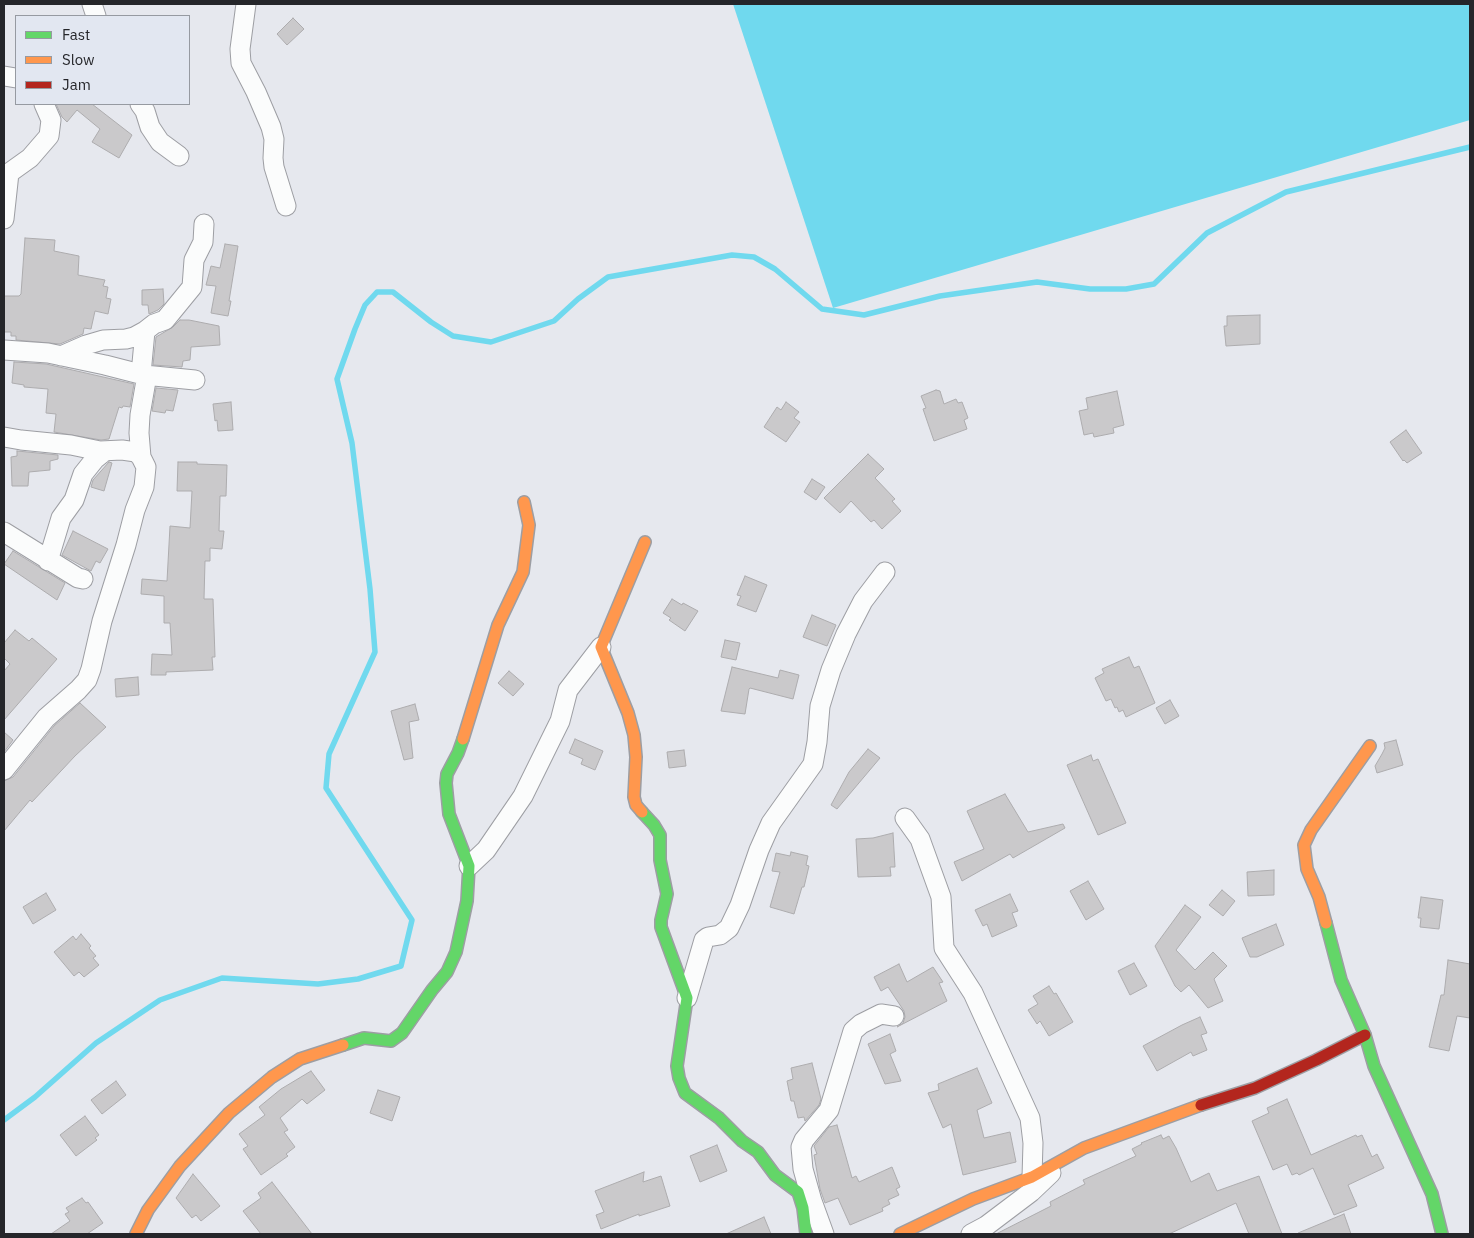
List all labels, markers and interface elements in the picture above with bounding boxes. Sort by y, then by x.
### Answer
legend [15,15,190,105]
text: Fast [62,25,90,44]
text: Slow [62,50,95,69]
text: Jam [62,75,91,94]

